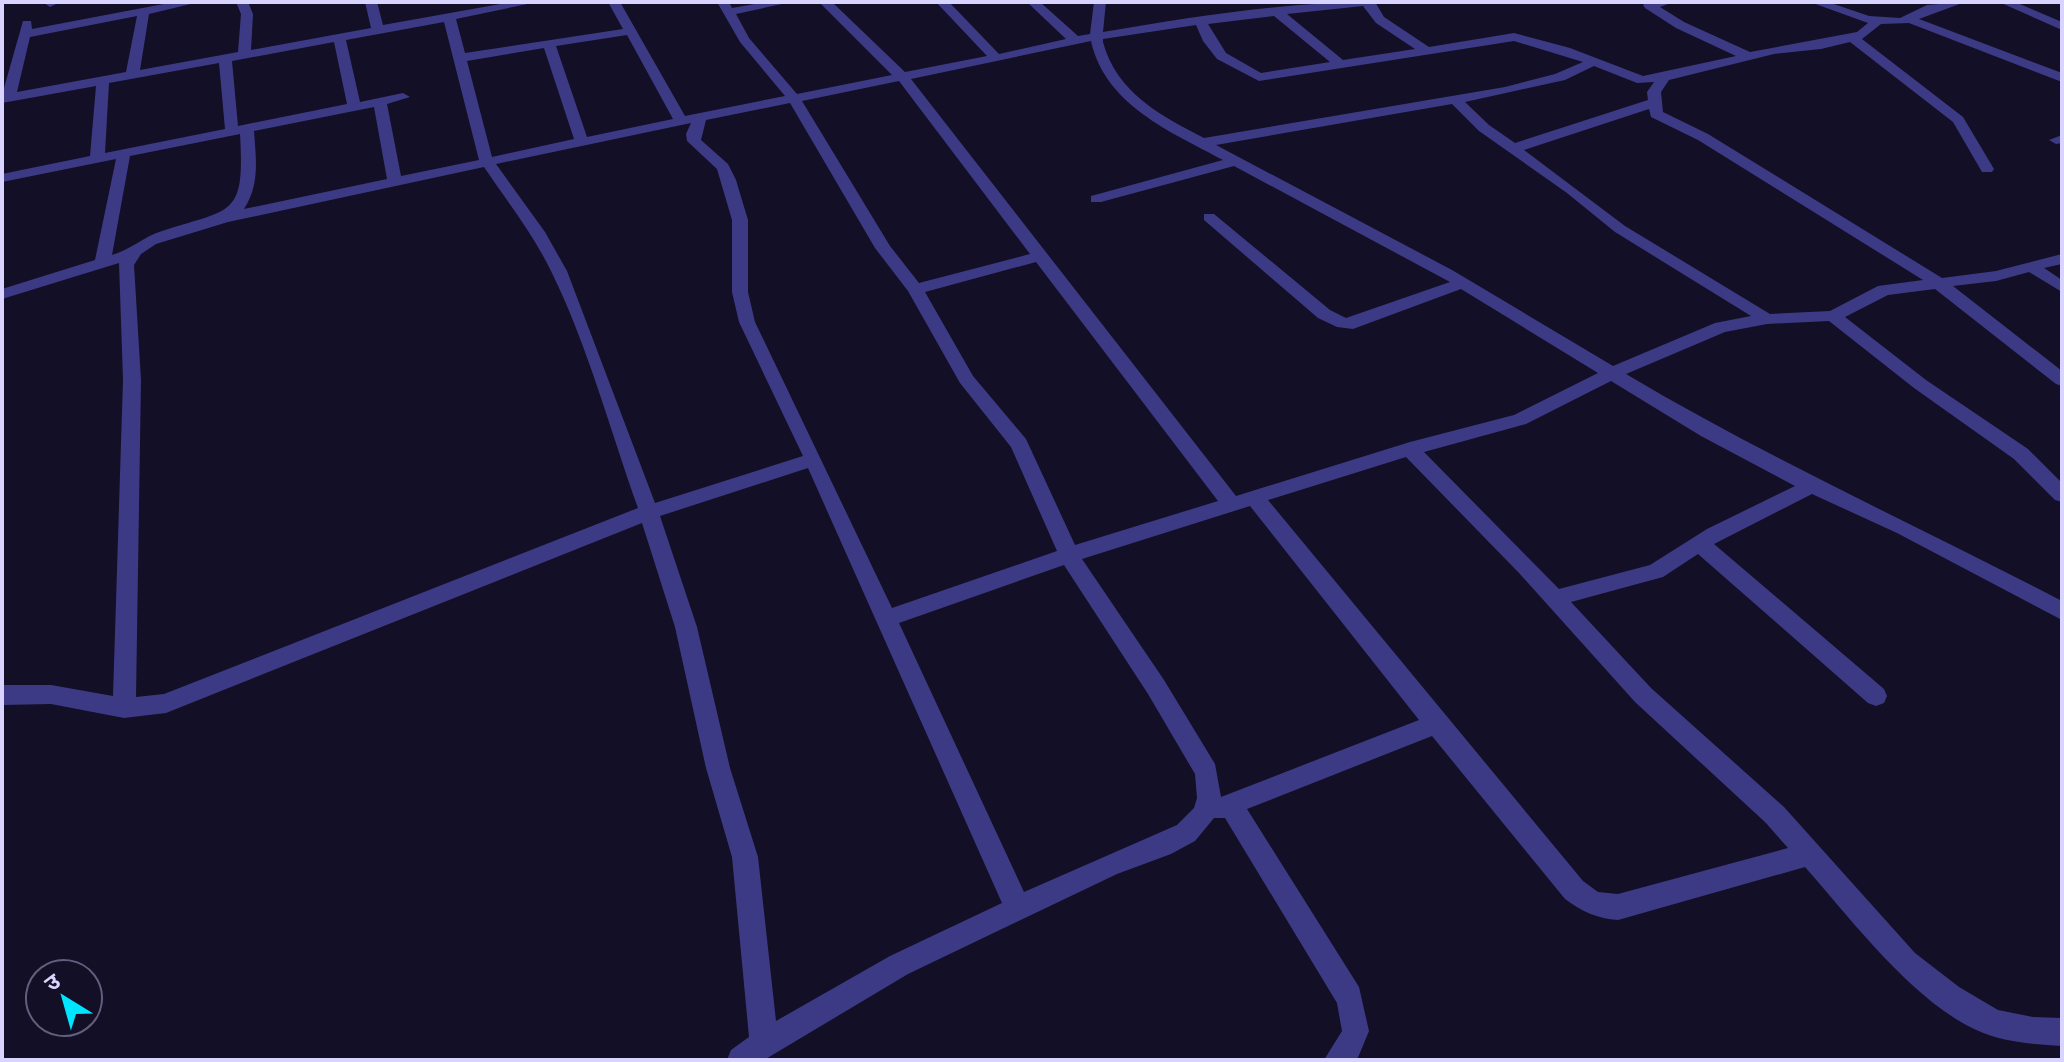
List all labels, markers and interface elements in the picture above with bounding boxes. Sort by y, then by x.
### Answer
north arrow [24,958,104,1038]
text: उ [40,968,66,996]

